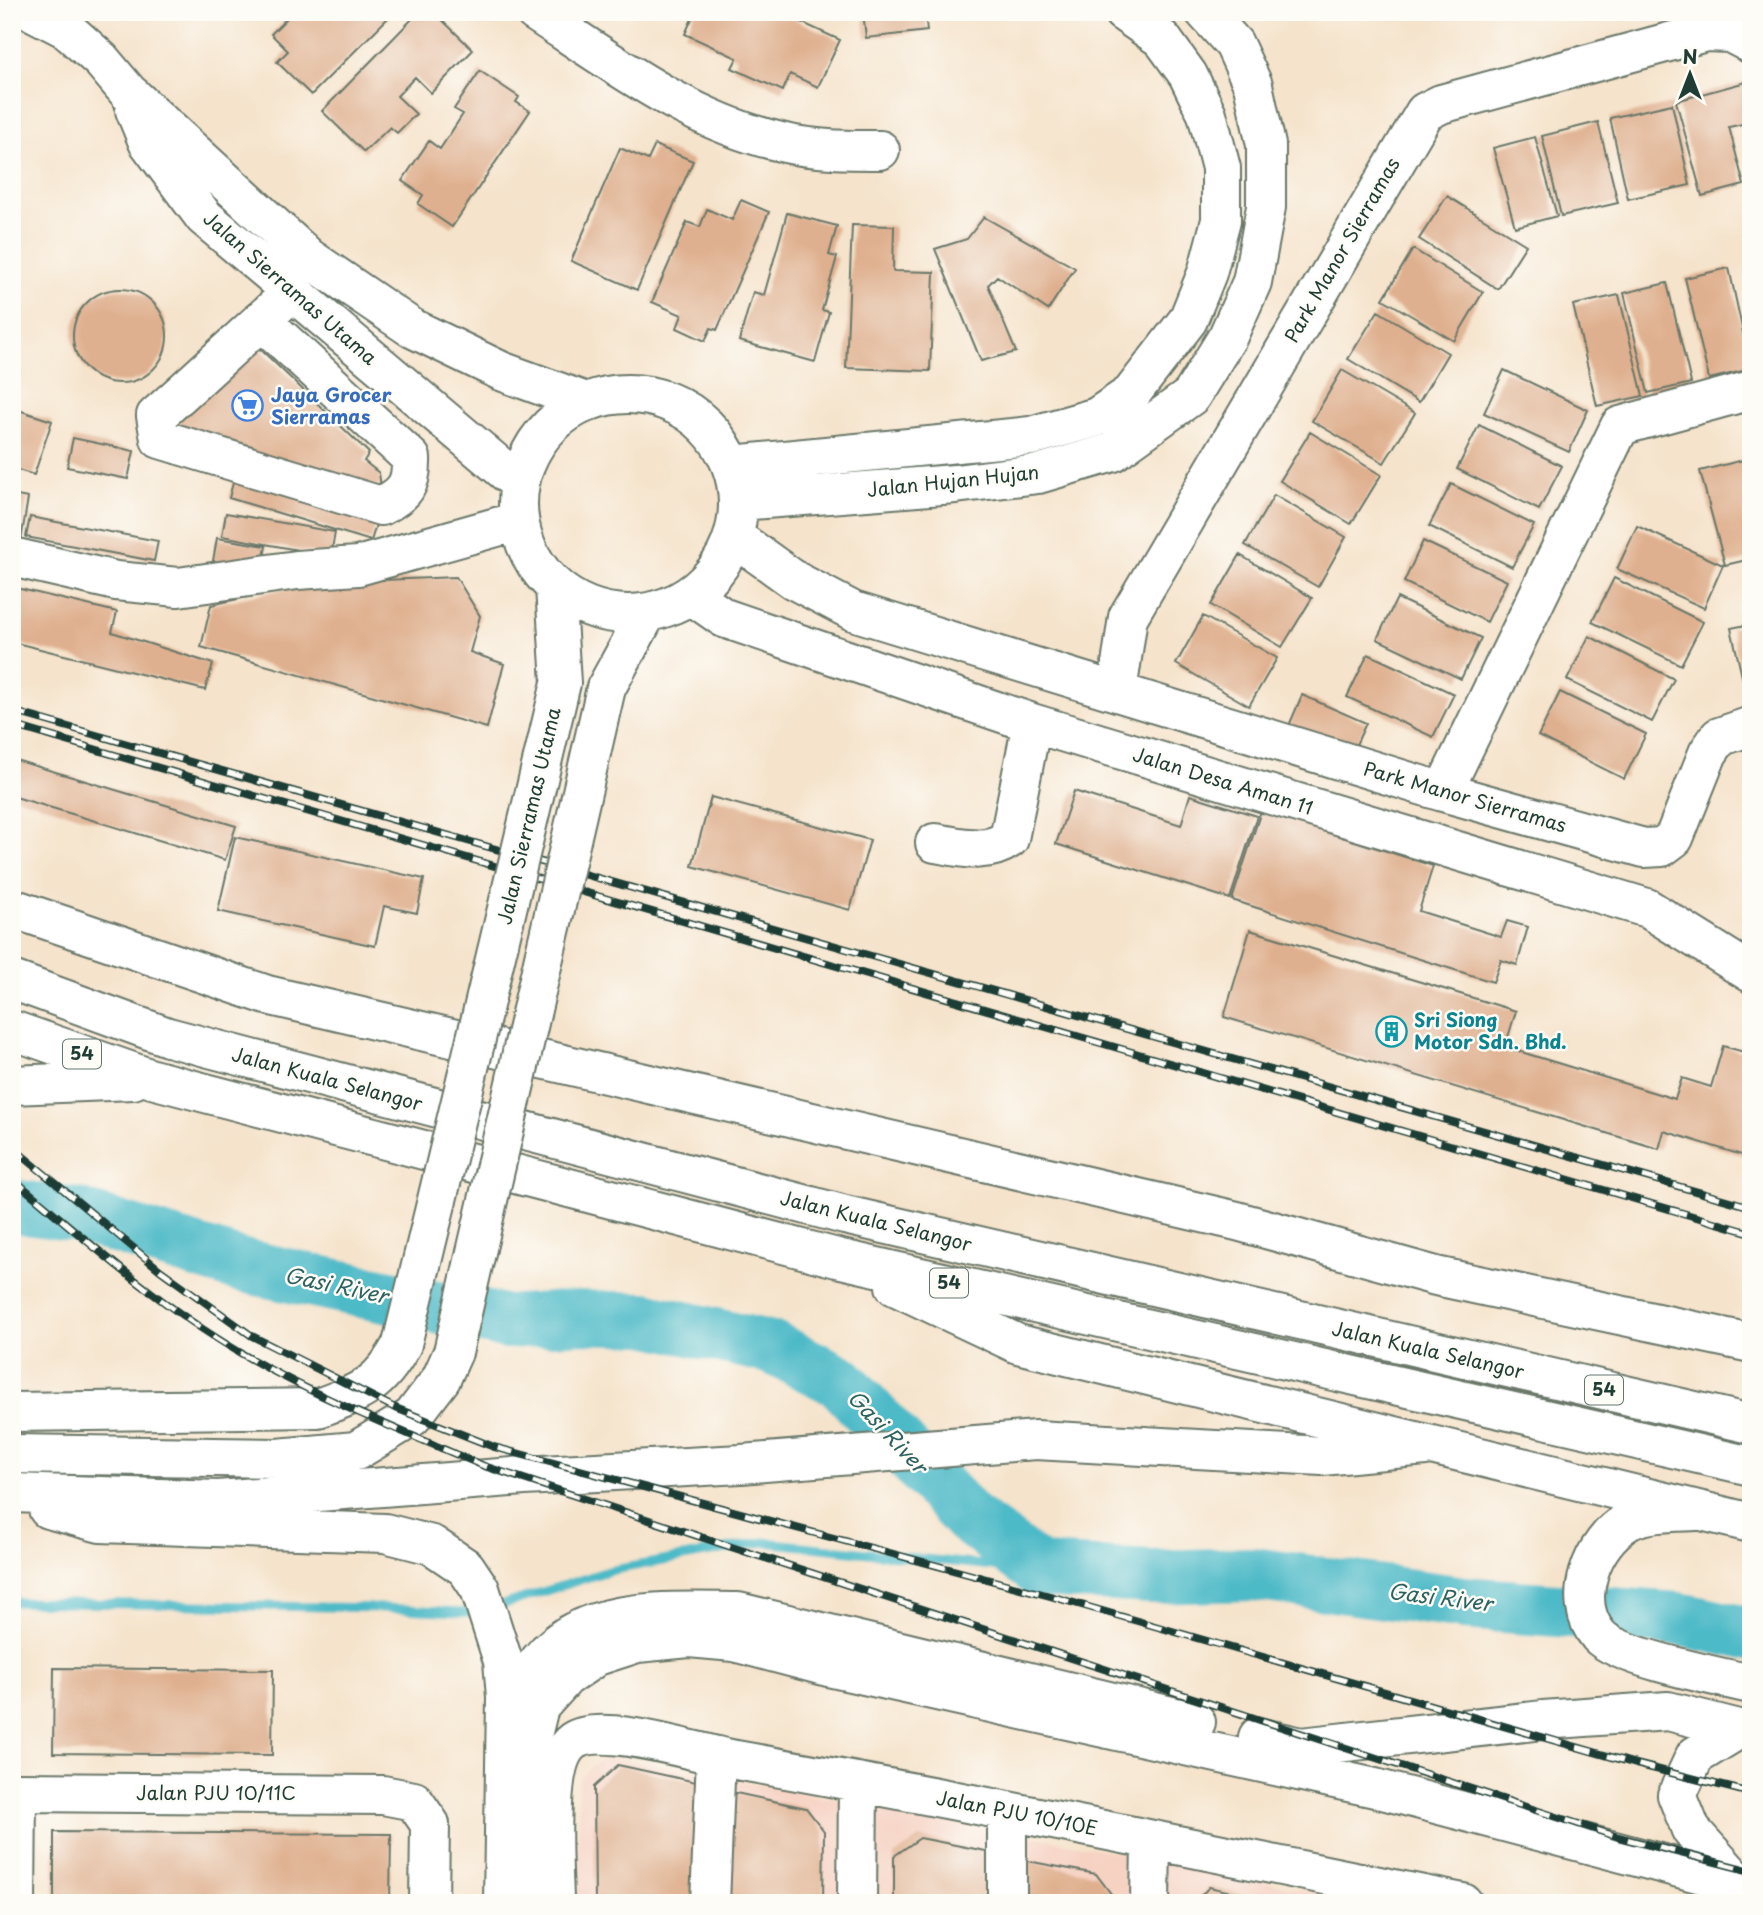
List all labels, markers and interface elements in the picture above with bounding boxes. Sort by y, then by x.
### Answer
north arrow [1654,38,1724,108]
text: N [1682,42,1698,70]
street label: Park Manor Sierramas [1277,152,1406,347]
street label: Jalan Sierramas Utama [198,204,384,371]
place label: Jaya Grocer Sierramas [271,380,392,430]
supermarket icon: Jaya Grocer Sierramas [231,389,265,423]
street label: Jalan Hujan Hujan [865,457,1040,503]
street label: Jalan Sierramas Utama [489,704,567,927]
street label: Jalan Desa Aman 11 [1130,739,1317,821]
street label: Park Manor Sierramas [1361,754,1570,838]
place label: Sri Siong Motor Sdn. Bhd. [1414,1005,1567,1055]
building icon: Sri Siong Motor Sdn. Bhd. [1374,1014,1408,1048]
street label: Jalan Kuala Selangor [229,1039,426,1117]
road number: 54 [63,1040,101,1069]
street label: Jalan Kuala Selangor [778,1183,975,1257]
water label: Gasi River [282,1258,393,1311]
road number: 54 [930,1268,968,1298]
street label: Jalan Kuala Selangor [1329,1313,1527,1385]
road number: 54 [1585,1376,1623,1405]
water label: Gasi River [841,1382,937,1481]
water label: Gasi River [1387,1574,1496,1619]
street label: Jalan PJU 10/11C [136,1778,296,1806]
street label: Jalan PJU 10/10E [934,1783,1100,1841]

